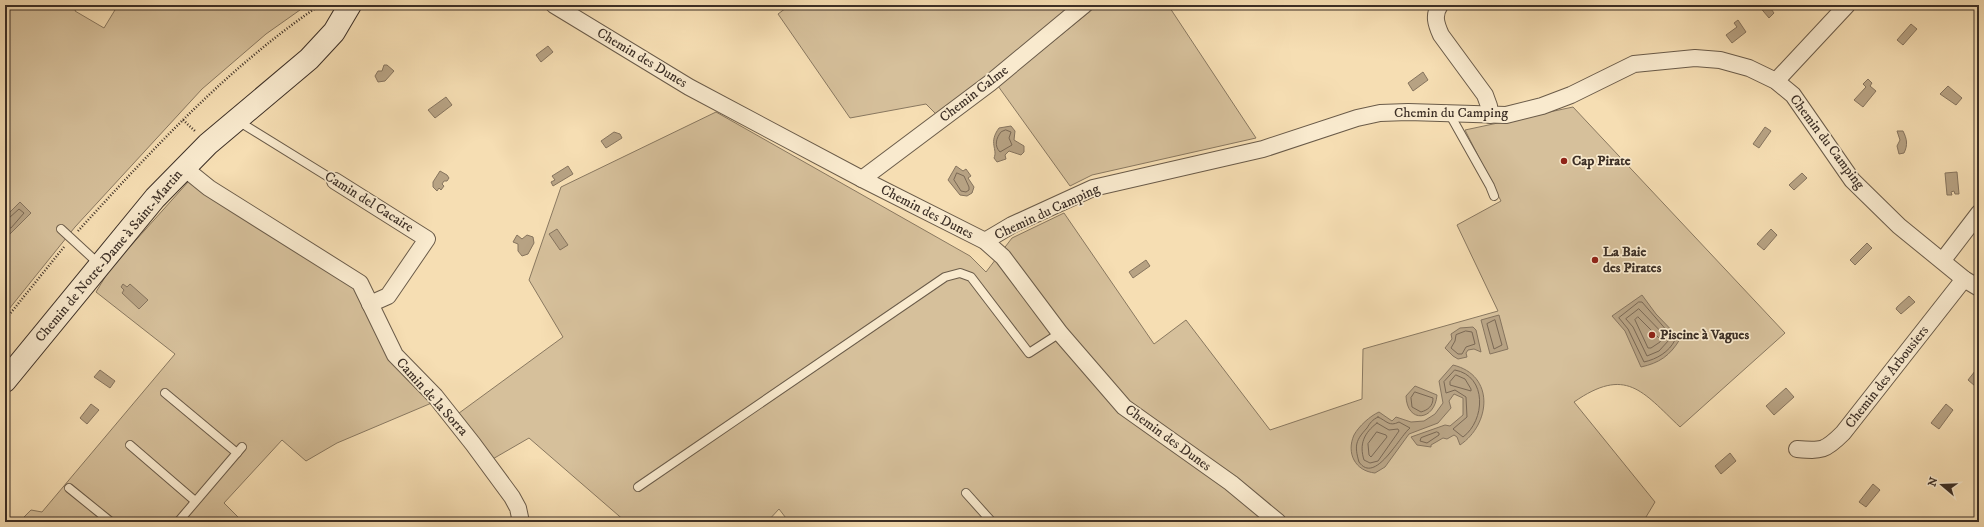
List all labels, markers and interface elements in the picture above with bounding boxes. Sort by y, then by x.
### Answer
street label: Chemin des Dunes [594,24,691,92]
street label: Chemin Calme [936,61,1012,127]
street label: Chemin du Camping [1785,91,1869,193]
street label: Chemin du Camping [1394,104,1508,122]
place label: Cap Pirate [1572,152,1631,170]
marker: Cap Pirate [1559,156,1569,166]
street label: Chemin de Notre-Dame à Saint-Martin [31,165,187,346]
street label: Camin del Cacaire [321,167,417,237]
street label: Chemin du Camping [991,180,1103,244]
street label: Chemin des Dunes [877,181,977,243]
place label: La Baie des Pirates [1603,243,1662,277]
marker: La Baie des Pirates [1590,255,1600,265]
street label: Chemin des Arbousiers [1841,322,1933,432]
place label: Piscine à Vagues [1660,326,1749,344]
marker: Piscine à Vagues [1647,330,1657,340]
street label: Camin de la Sorra [392,354,472,440]
street label: Chemin des Dunes [1121,401,1215,476]
north arrow [1922,465,1962,505]
text: N [1925,476,1942,489]

